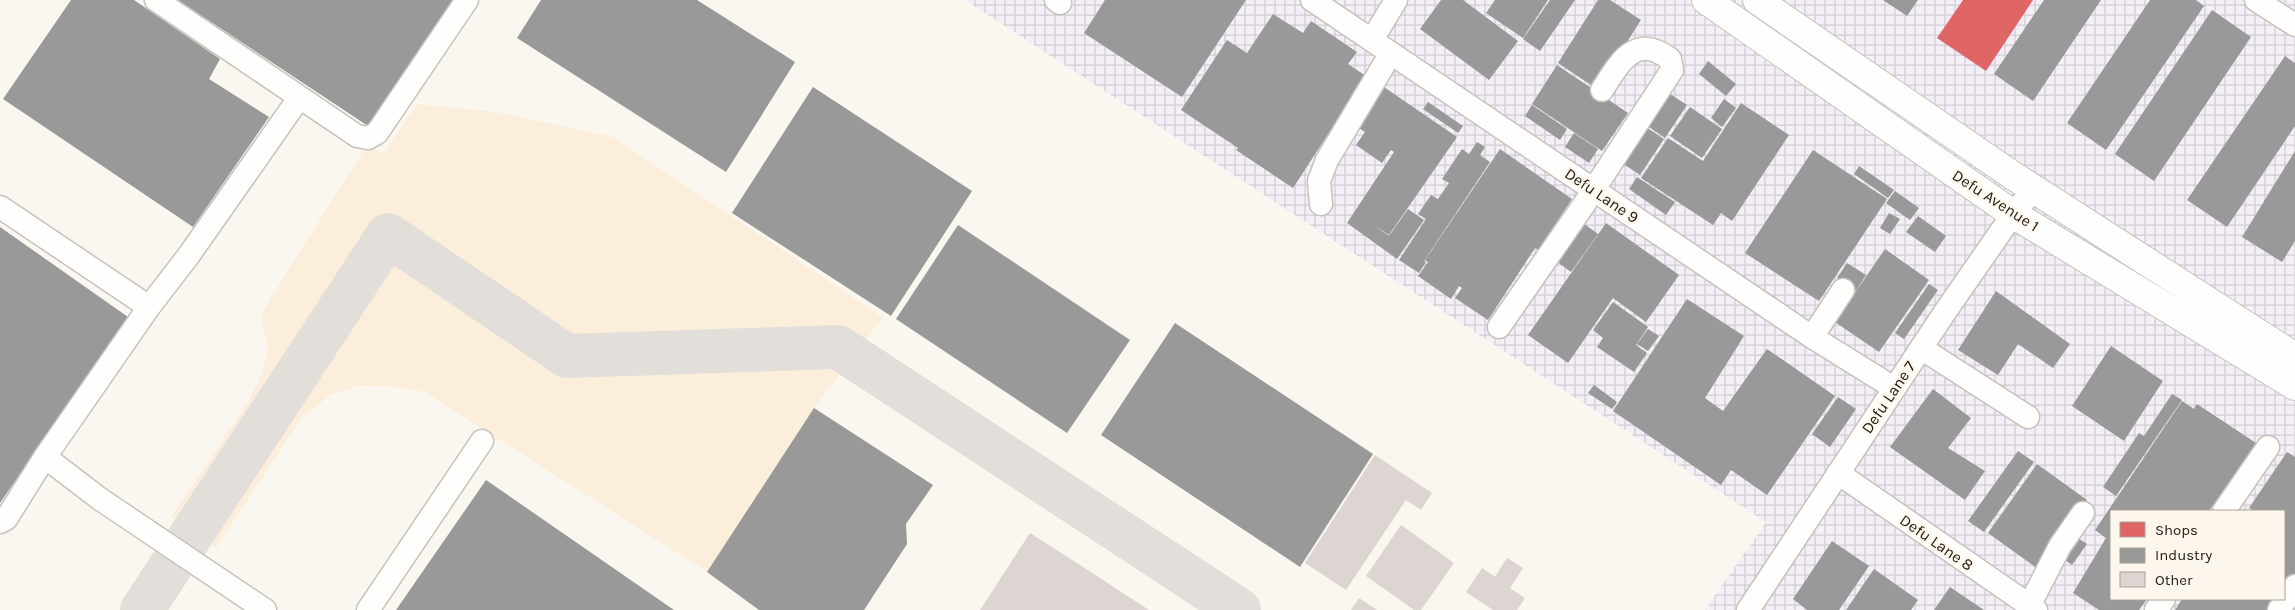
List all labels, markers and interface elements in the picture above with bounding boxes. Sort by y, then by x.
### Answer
street label: Defu Lane 9 [1561,164,1642,227]
street label: Defu Avenue 1 [1949,165,2043,235]
street label: Defu Lane 7 [1857,357,1920,437]
street label: Defu Lane 8 [1896,510,1977,575]
legend [2110,510,2285,600]
text: Shops [2155,521,2198,539]
text: Industry [2155,546,2212,564]
text: Other [2155,571,2193,589]

